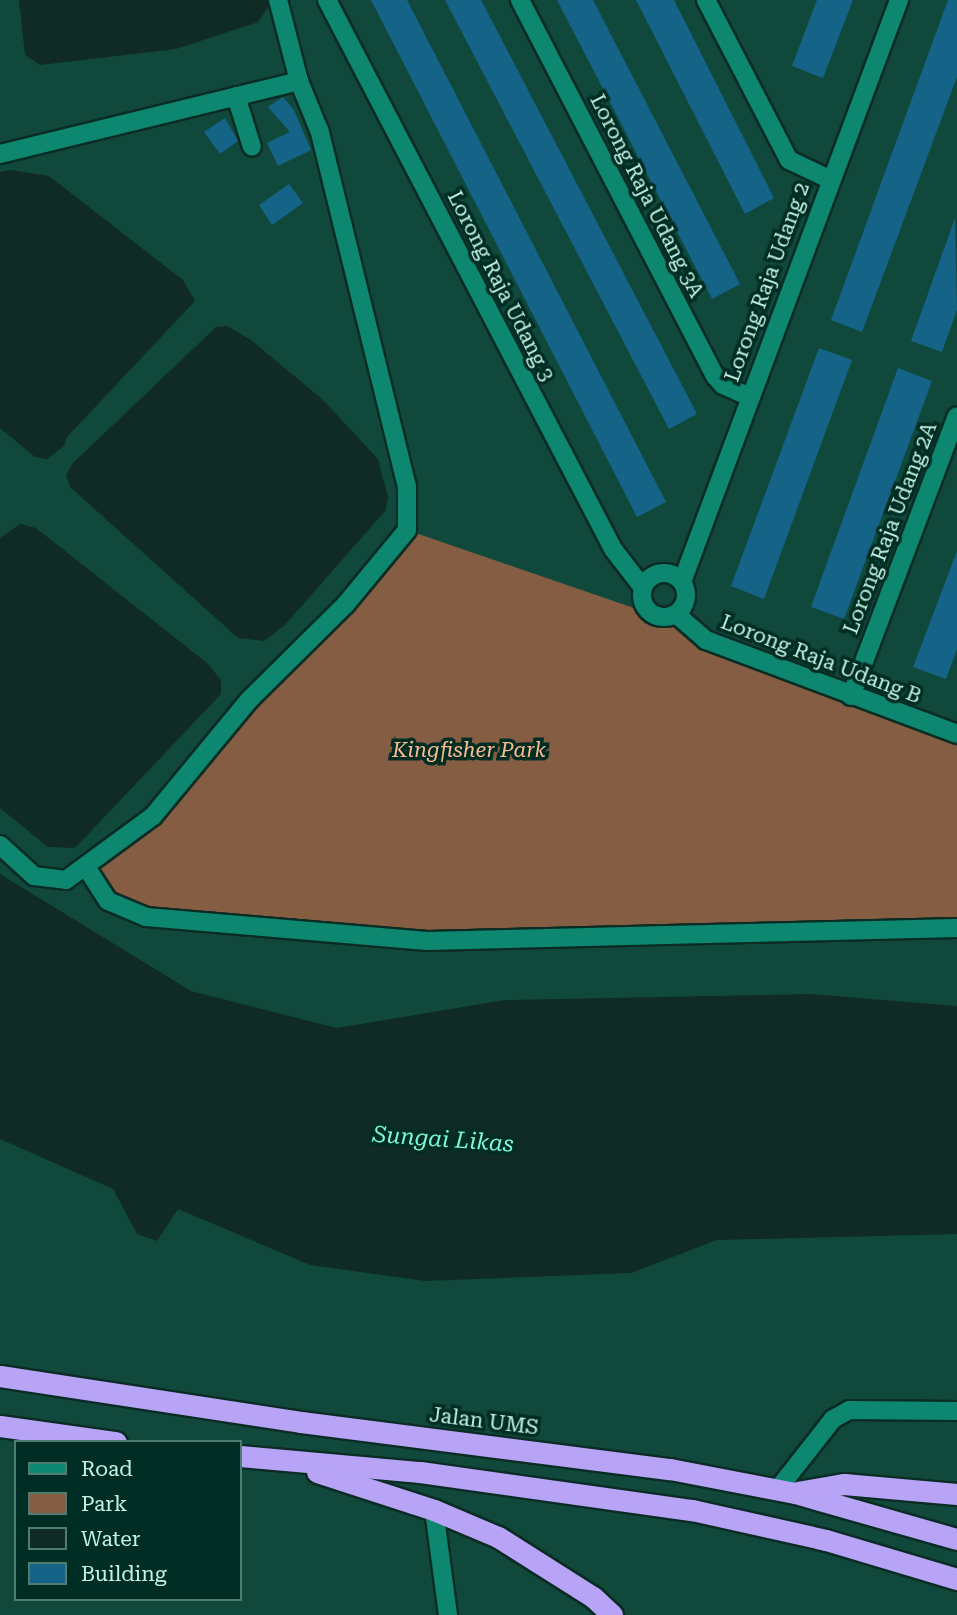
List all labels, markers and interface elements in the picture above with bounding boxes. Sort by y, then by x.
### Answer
street label: Lorong Raja Udang 3A [585,90,709,302]
street label: Lorong Raja Udang 2 [719,179,815,385]
street label: Lorong Raja Udang 3 [442,187,560,385]
street label: Lorong Raja Udang 2A [838,418,942,638]
street label: Lorong Raja Udang B [717,609,925,709]
park label: Kingfisher Park [392,737,546,763]
water label: Sungai Likas [371,1121,515,1159]
street label: Jalan UMS [428,1402,540,1440]
legend [14,1440,242,1601]
text: Road [81,1457,133,1481]
text: Park [81,1492,127,1516]
text: Water [81,1527,140,1551]
text: Building [81,1562,167,1586]

